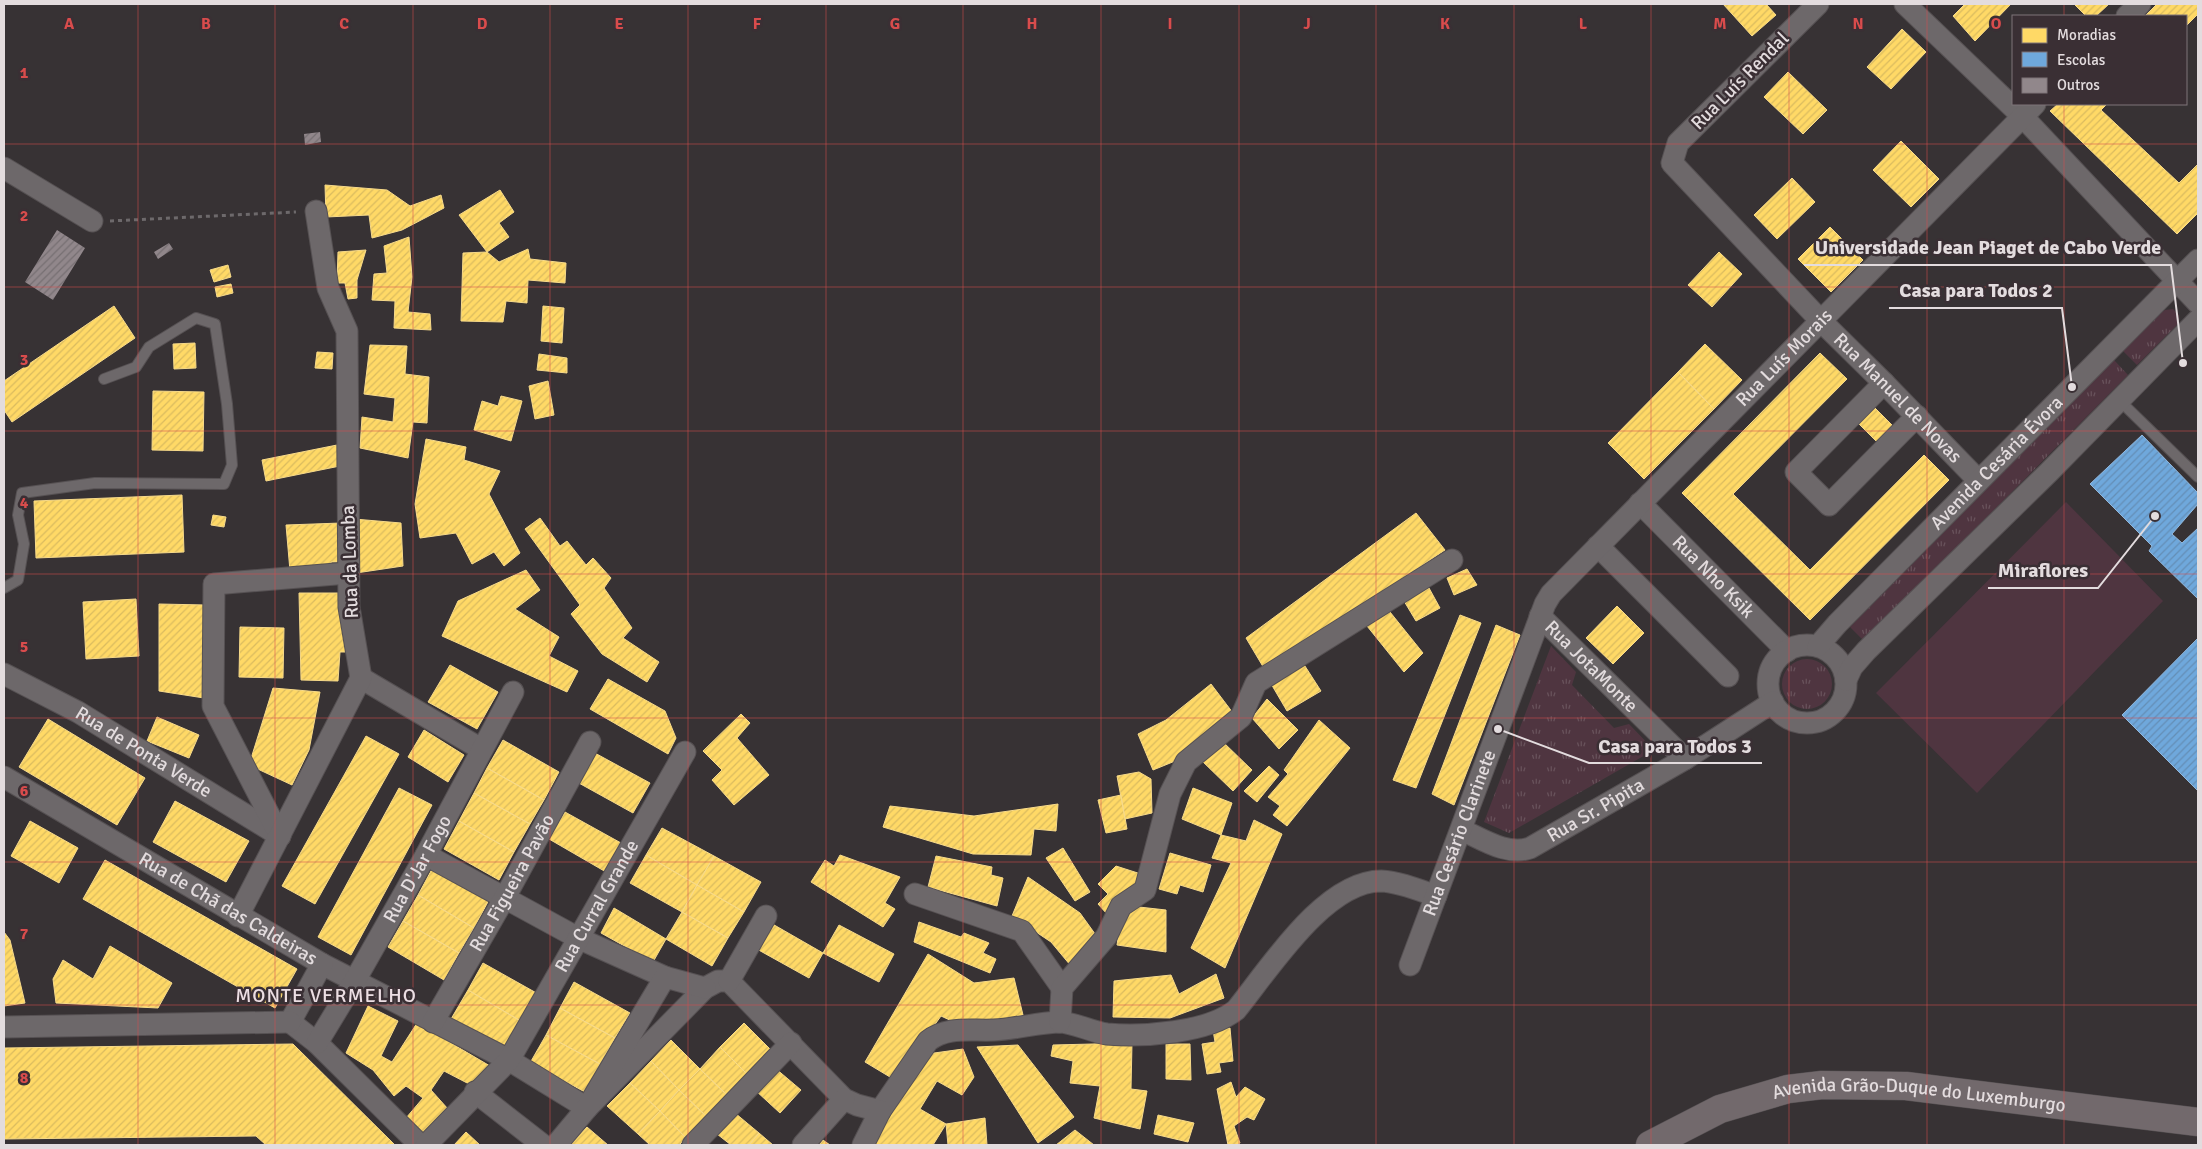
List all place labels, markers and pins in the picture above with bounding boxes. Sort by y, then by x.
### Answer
callout: Universidade Jean Piaget de Cabo Verde [1804,230,2171,265]
callout: Casa para Todos 2 [1889,273,2062,308]
callout: Miraflores [1988,553,2098,588]
callout: Casa para Todos 3 [1589,728,1762,763]

